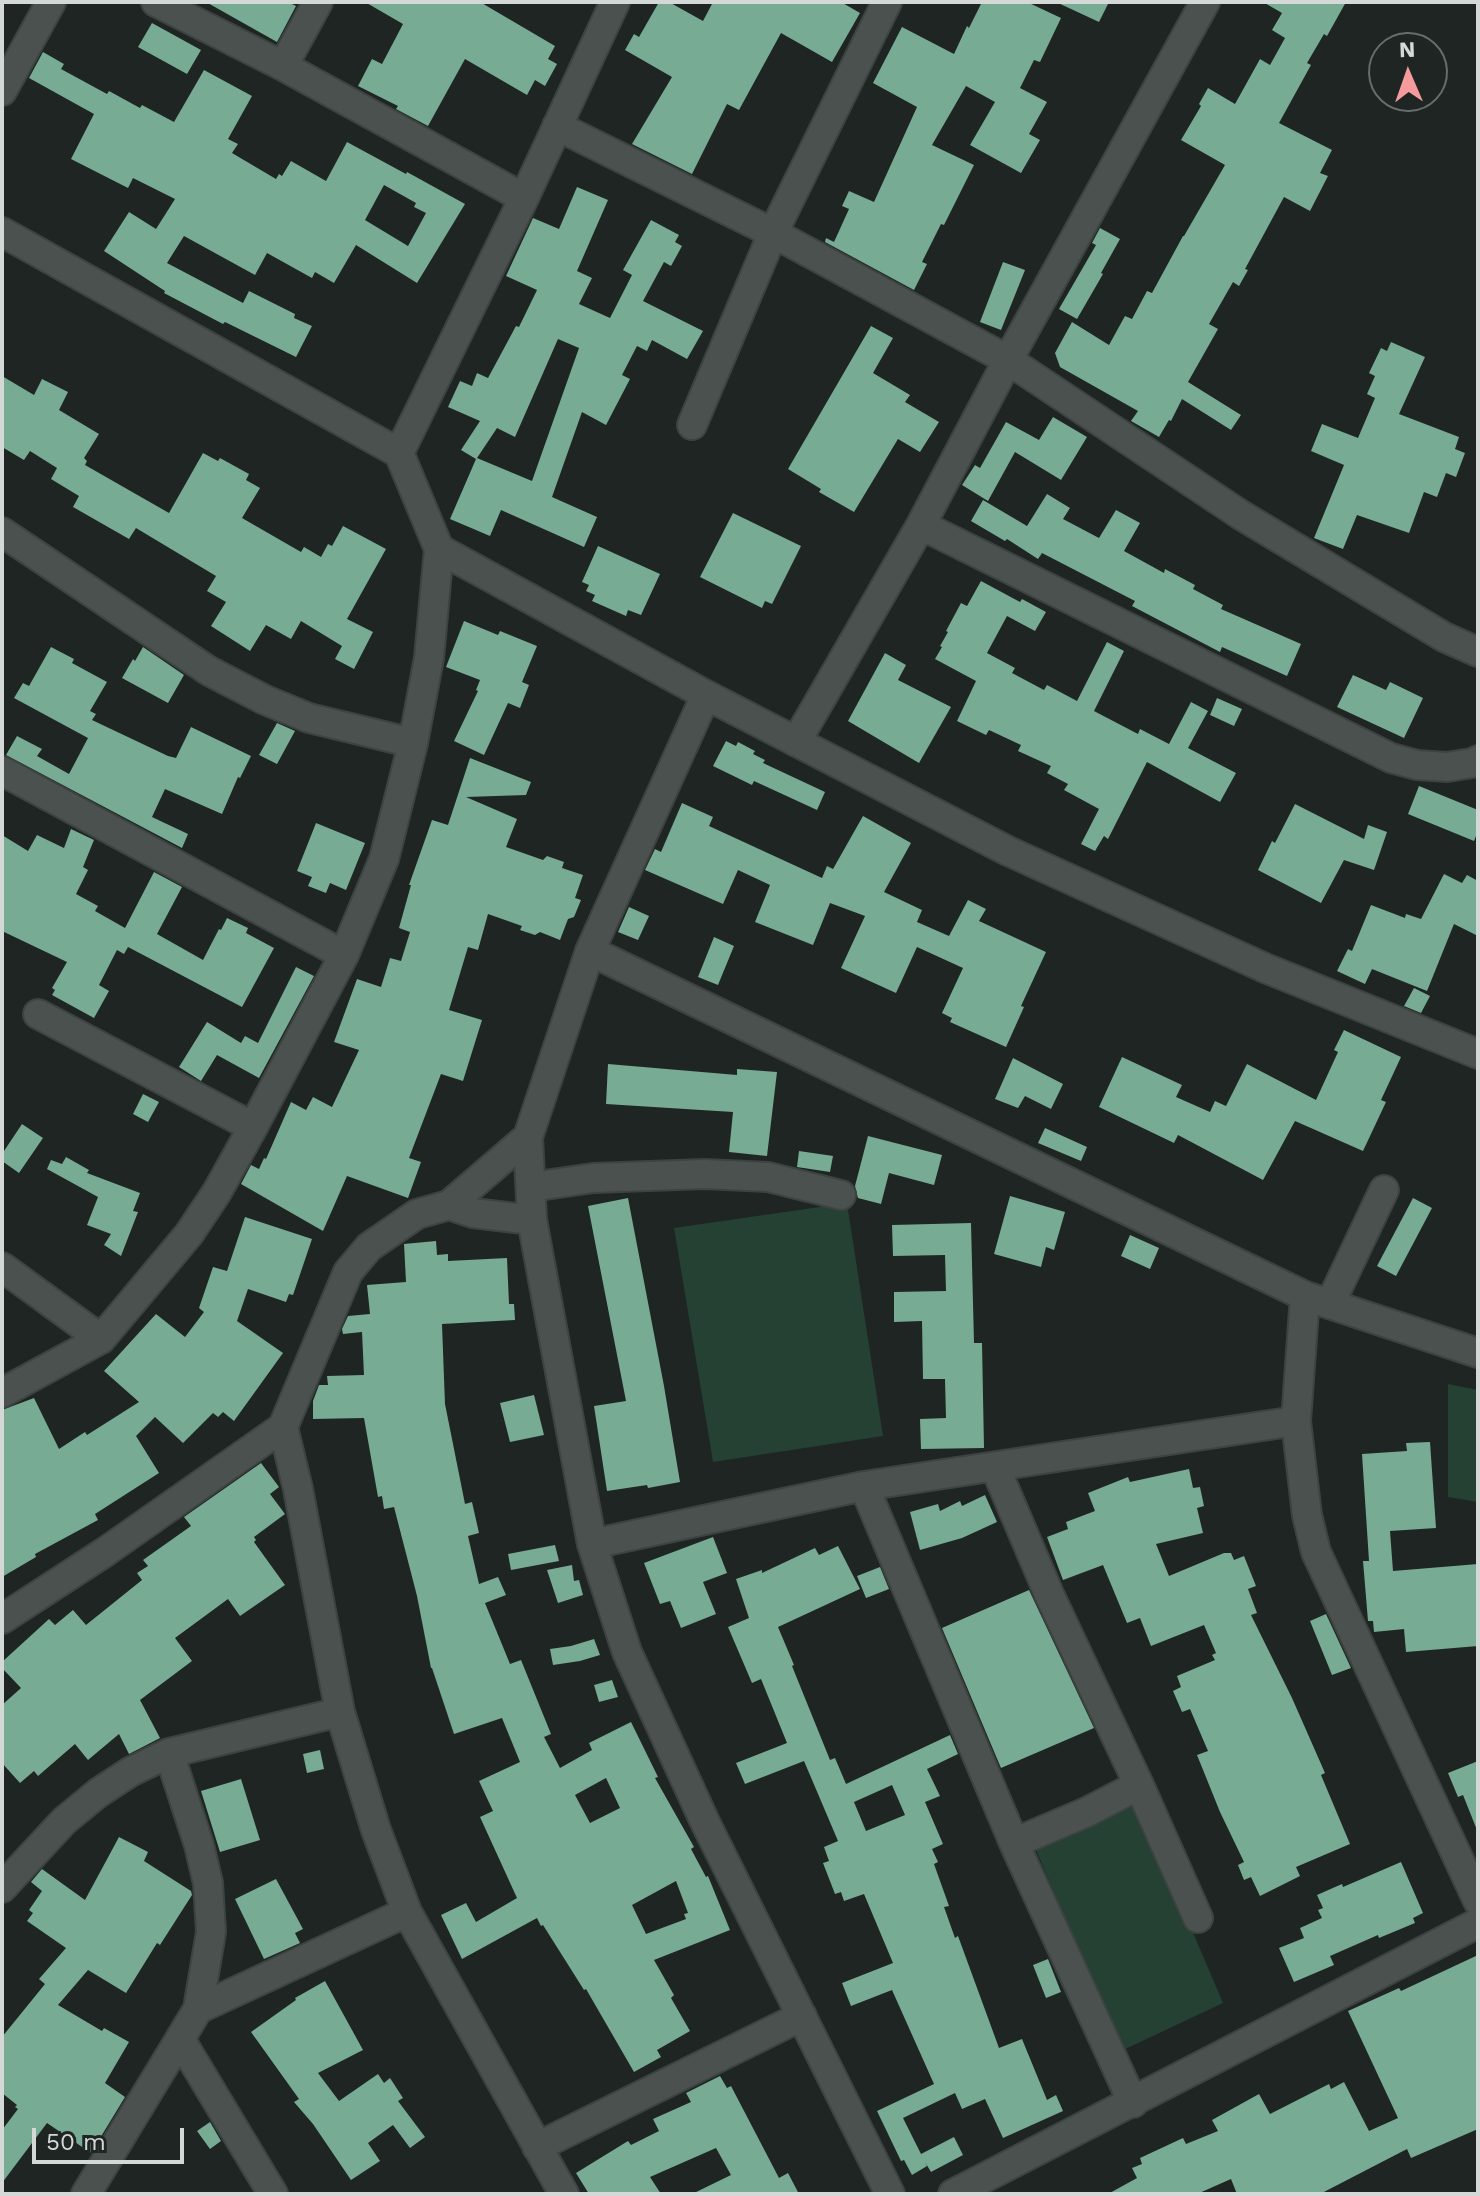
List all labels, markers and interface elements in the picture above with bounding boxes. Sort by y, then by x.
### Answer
north arrow [1368,32,1448,112]
text: N [1399,37,1416,62]
scale bar [36,2112,188,2162]
text: 50 m [46,2128,106,2156]

